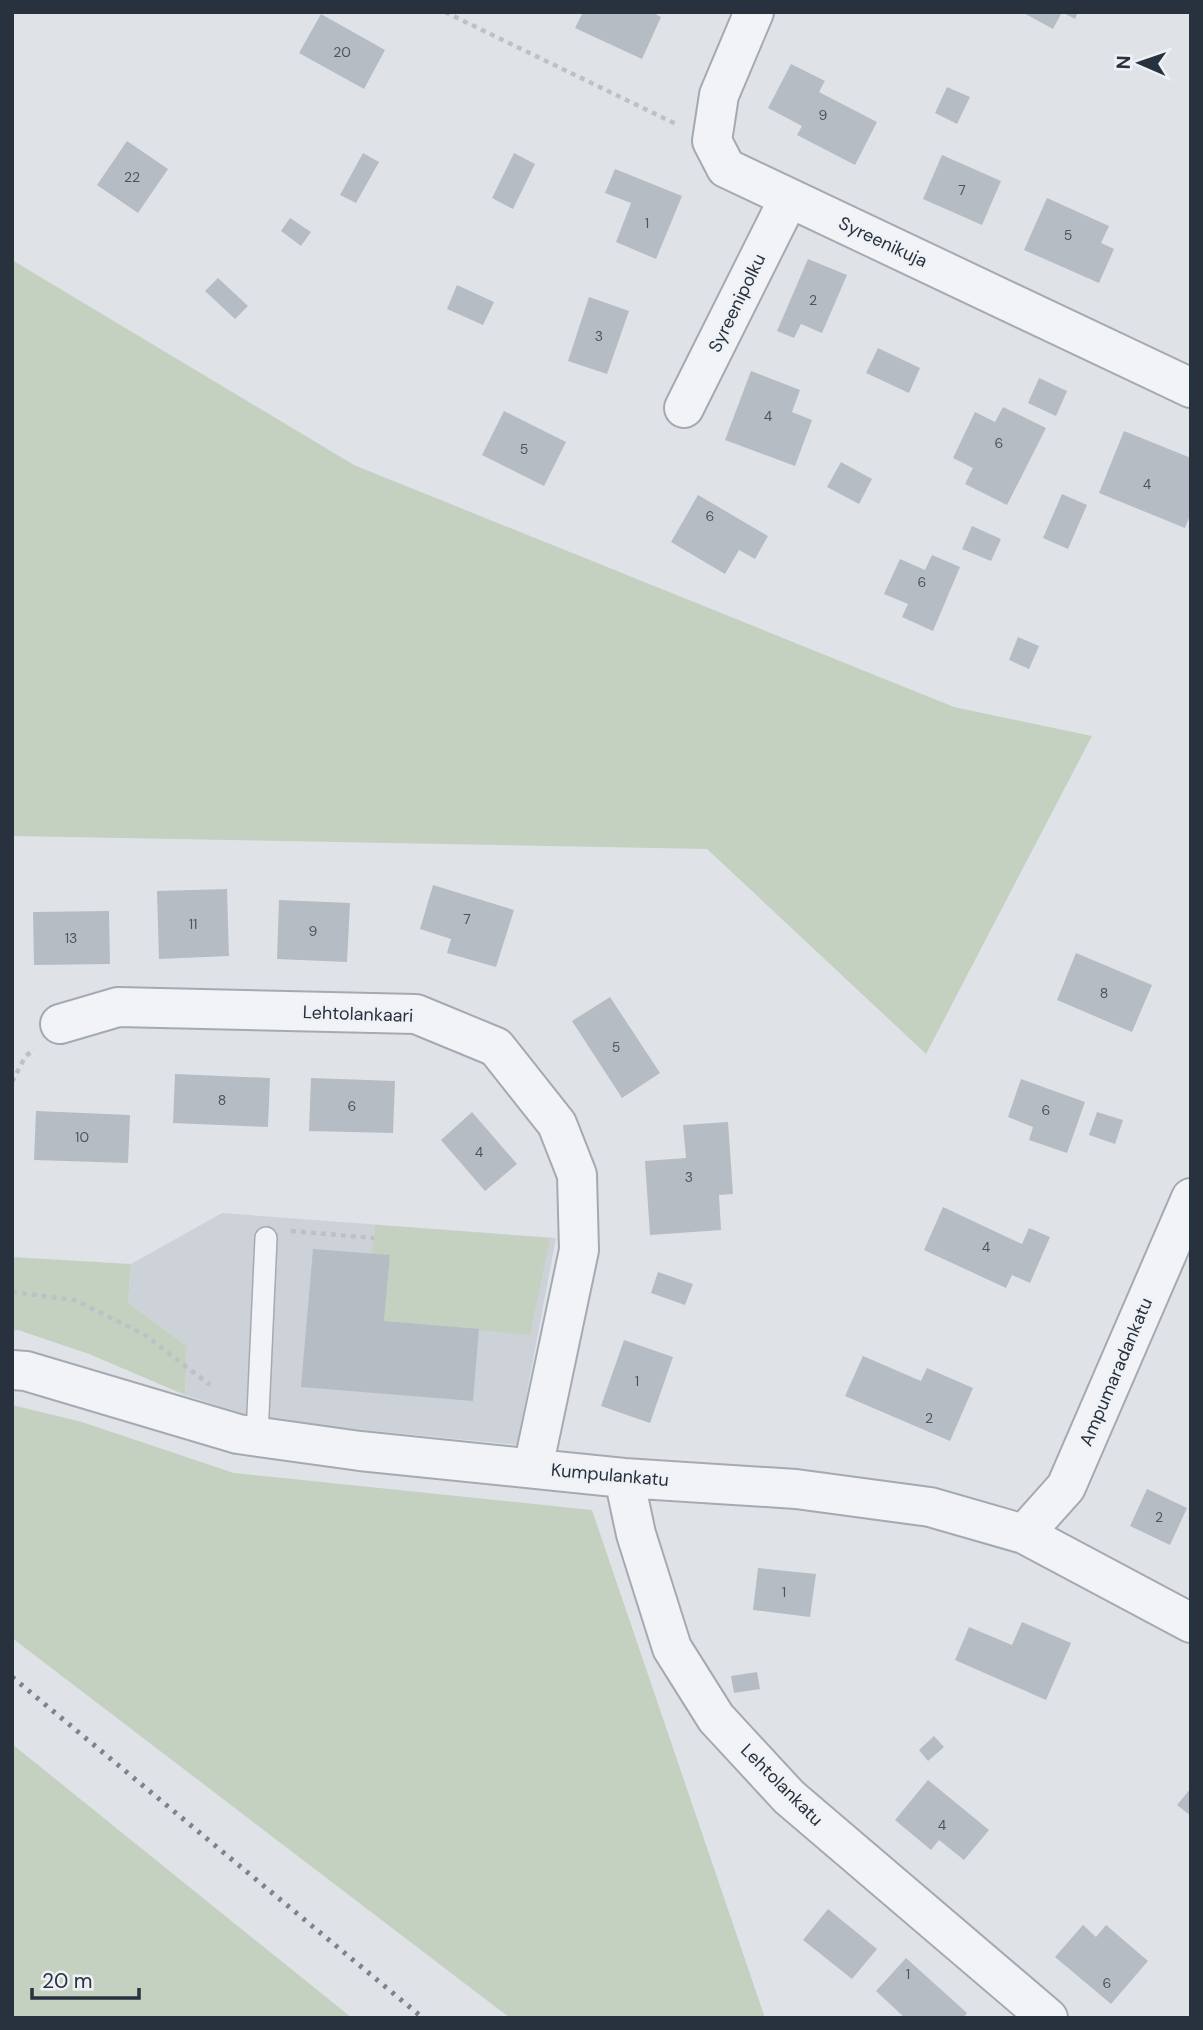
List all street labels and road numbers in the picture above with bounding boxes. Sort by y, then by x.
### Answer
street label: Syreenikuja [835,211,931,273]
street label: Syreenipolku [703,250,771,356]
street label: Lehtolankaari [302,1000,414,1028]
street label: Ampumaradankatu [1074,1294,1158,1450]
street label: Kumpulankatu [550,1458,670,1492]
street label: Lehtolankatu [736,1739,828,1831]

